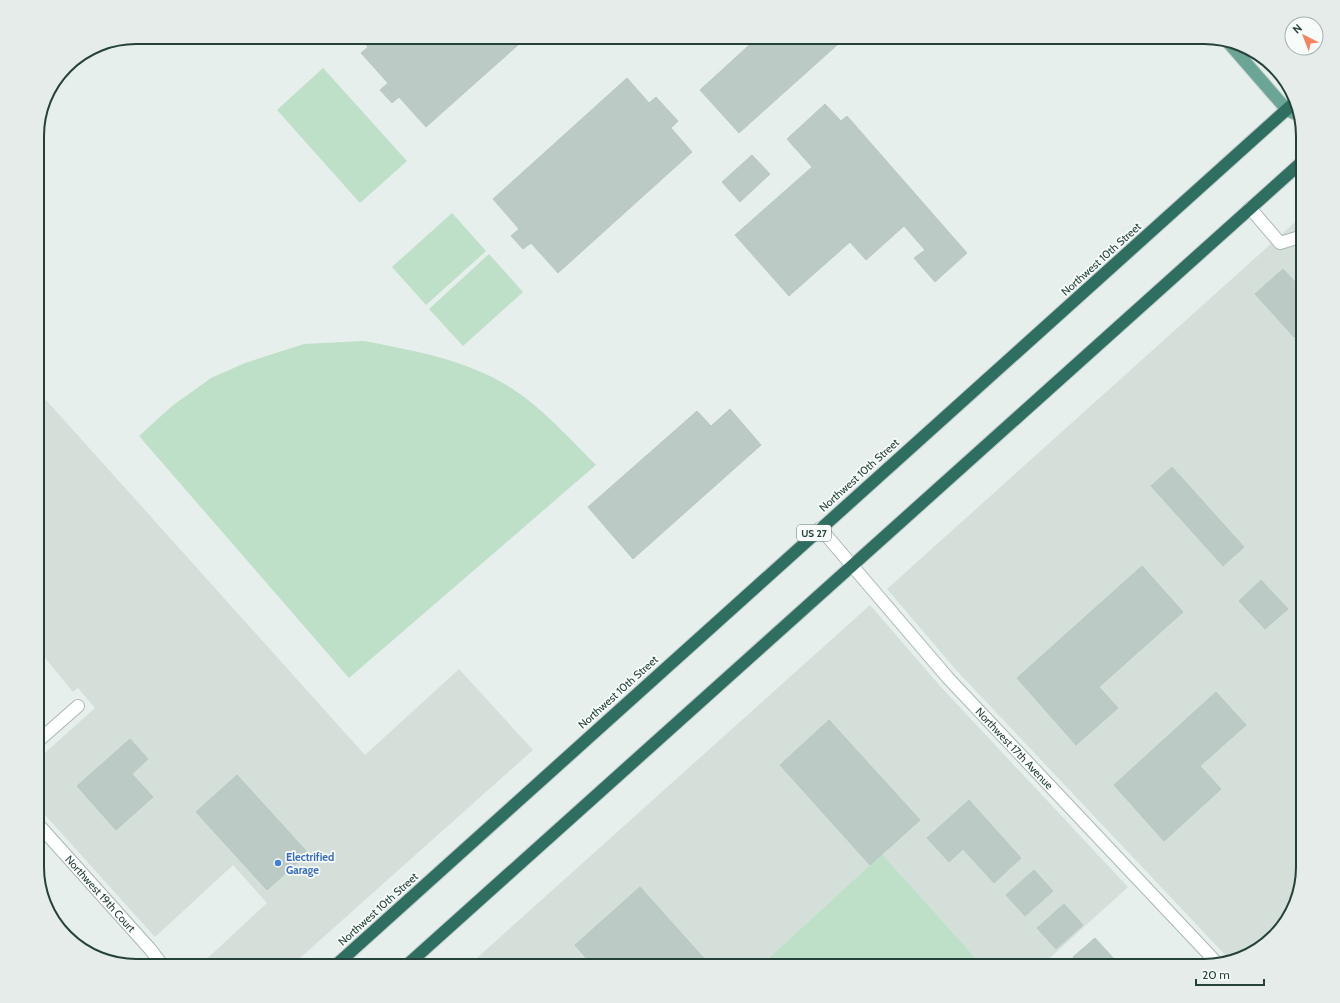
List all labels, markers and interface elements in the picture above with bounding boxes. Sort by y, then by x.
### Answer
north arrow [1284,16,1324,56]
text: N [1290,21,1305,36]
street label: Northwest 10th Street [1058,219,1144,299]
street label: Northwest 10th Street [816,435,902,515]
road number: US 27 [797,525,831,541]
street label: Northwest 10th Street [575,652,661,732]
street label: Northwest 17th Avenue [973,705,1057,792]
place label: Electrified Garage [286,850,334,877]
street label: Northwest 19th Court [62,852,139,935]
marker: Electrified Garage [273,858,283,868]
street label: Northwest 10th Street [335,869,421,949]
scale bar [1196,961,1264,987]
text: 20 m [1202,967,1230,982]

